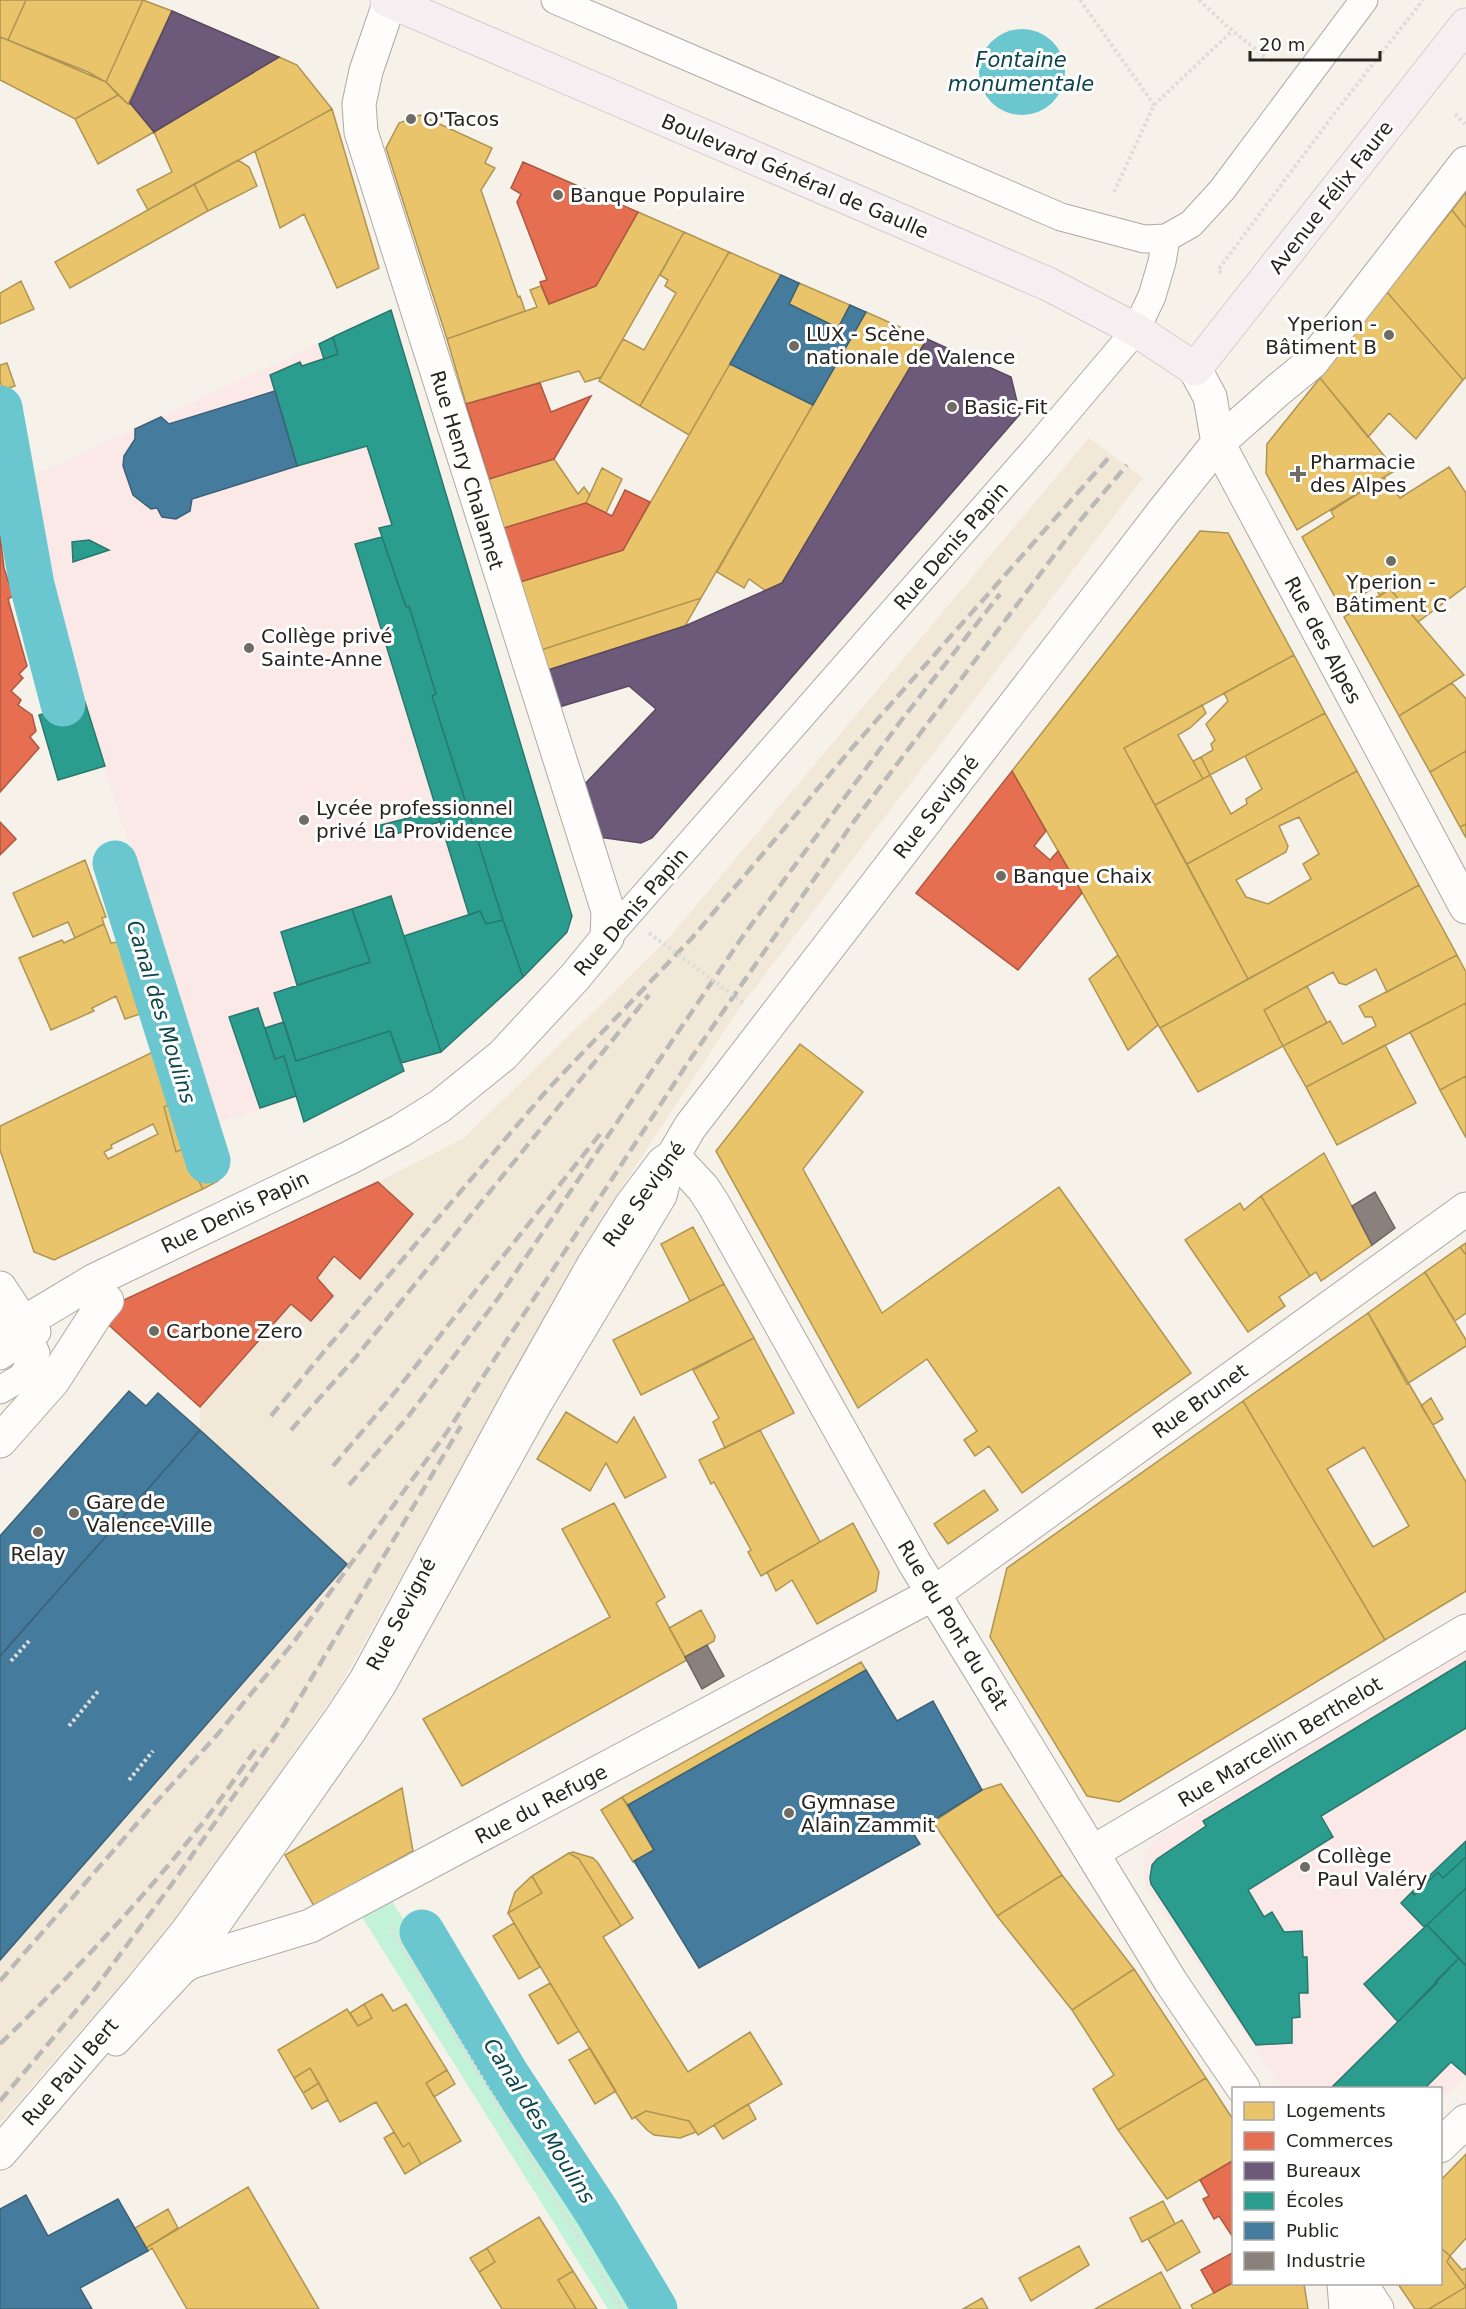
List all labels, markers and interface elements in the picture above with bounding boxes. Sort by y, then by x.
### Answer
scale bar [1250,24,1380,62]
text: 20 m [1259,34,1305,55]
water label: Fontaine monumentale [948,48,1094,96]
place label: O'Tacos [423,107,499,131]
street label: Boulevard Général de Gaulle [658,109,932,243]
marker: O'Tacos [404,112,418,126]
street label: Avenue Félix Faure [1264,116,1398,278]
place label: Banque Populaire [570,183,745,207]
marker: Banque Populaire [551,188,565,202]
place label: Yperion - Bâtiment B [1265,312,1377,359]
place label: LUX - Scène nationale de Valence [806,322,1015,369]
marker: Yperion - Bâtiment B [1382,328,1396,342]
marker: LUX - Scène nationale de Valence [787,339,801,353]
street label: Rue Henry Chalamet [425,367,509,573]
place label: Basic-Fit [964,395,1048,419]
marker: Basic-Fit [945,400,959,414]
place label: Pharmacie des Alpes [1310,450,1415,497]
marker: Pharmacie des Alpes [1291,467,1305,481]
street label: Rue Denis Papin [889,477,1013,615]
marker: Yperion - Bâtiment C [1384,554,1398,568]
place label: Yperion - Bâtiment C [1335,570,1447,617]
street label: Rue des Alpes [1279,572,1367,708]
place label: Collège privé Sainte-Anne [261,624,393,671]
marker: Collège privé Sainte-Anne [242,641,256,655]
street label: Rue Sevigné [888,751,984,863]
place label: Lycée professionnel privé La Providence [316,796,513,843]
marker: Lycée professionnel privé La Providence [297,813,311,827]
street label: Rue Denis Papin [569,843,693,981]
place label: Banque Chaix [1013,864,1152,888]
marker: Banque Chaix [994,869,1008,883]
water label: Canal des Moulins [122,918,200,1107]
street label: Rue Sevigné [598,1137,690,1251]
street label: Rue Denis Papin [157,1166,313,1258]
place label: Carbone Zero [166,1319,303,1343]
marker: Carbone Zero [147,1324,161,1338]
street label: Rue Brunet [1148,1358,1252,1444]
place label: Gare de Valence-Ville [86,1490,212,1537]
marker: Gare de Valence-Ville [67,1506,81,1520]
marker: Relay [31,1525,45,1539]
street label: Rue du Pont du Gât [893,1536,1013,1714]
place label: Relay [11,1542,66,1566]
street label: Rue Sevigné [361,1553,441,1675]
street label: Rue Marcellin Berthelot [1174,1672,1386,1812]
street label: Rue du Refuge [471,1759,611,1849]
place label: Gymnase Alain Zammit [801,1790,936,1837]
marker: Gymnase Alain Zammit [782,1806,796,1820]
place label: Collège Paul Valéry [1317,1844,1427,1891]
marker: Collège Paul Valéry [1298,1860,1312,1874]
street label: Rue Paul Bert [17,2013,123,2131]
water label: Canal des Moulins [478,2034,600,2208]
legend [1232,2087,1442,2285]
text: Logements [1286,2100,1386,2121]
text: Commerces [1286,2130,1393,2151]
text: Bureaux [1286,2160,1361,2181]
text: Écoles [1286,2190,1344,2211]
text: Public [1286,2220,1339,2241]
text: Industrie [1286,2250,1365,2271]

